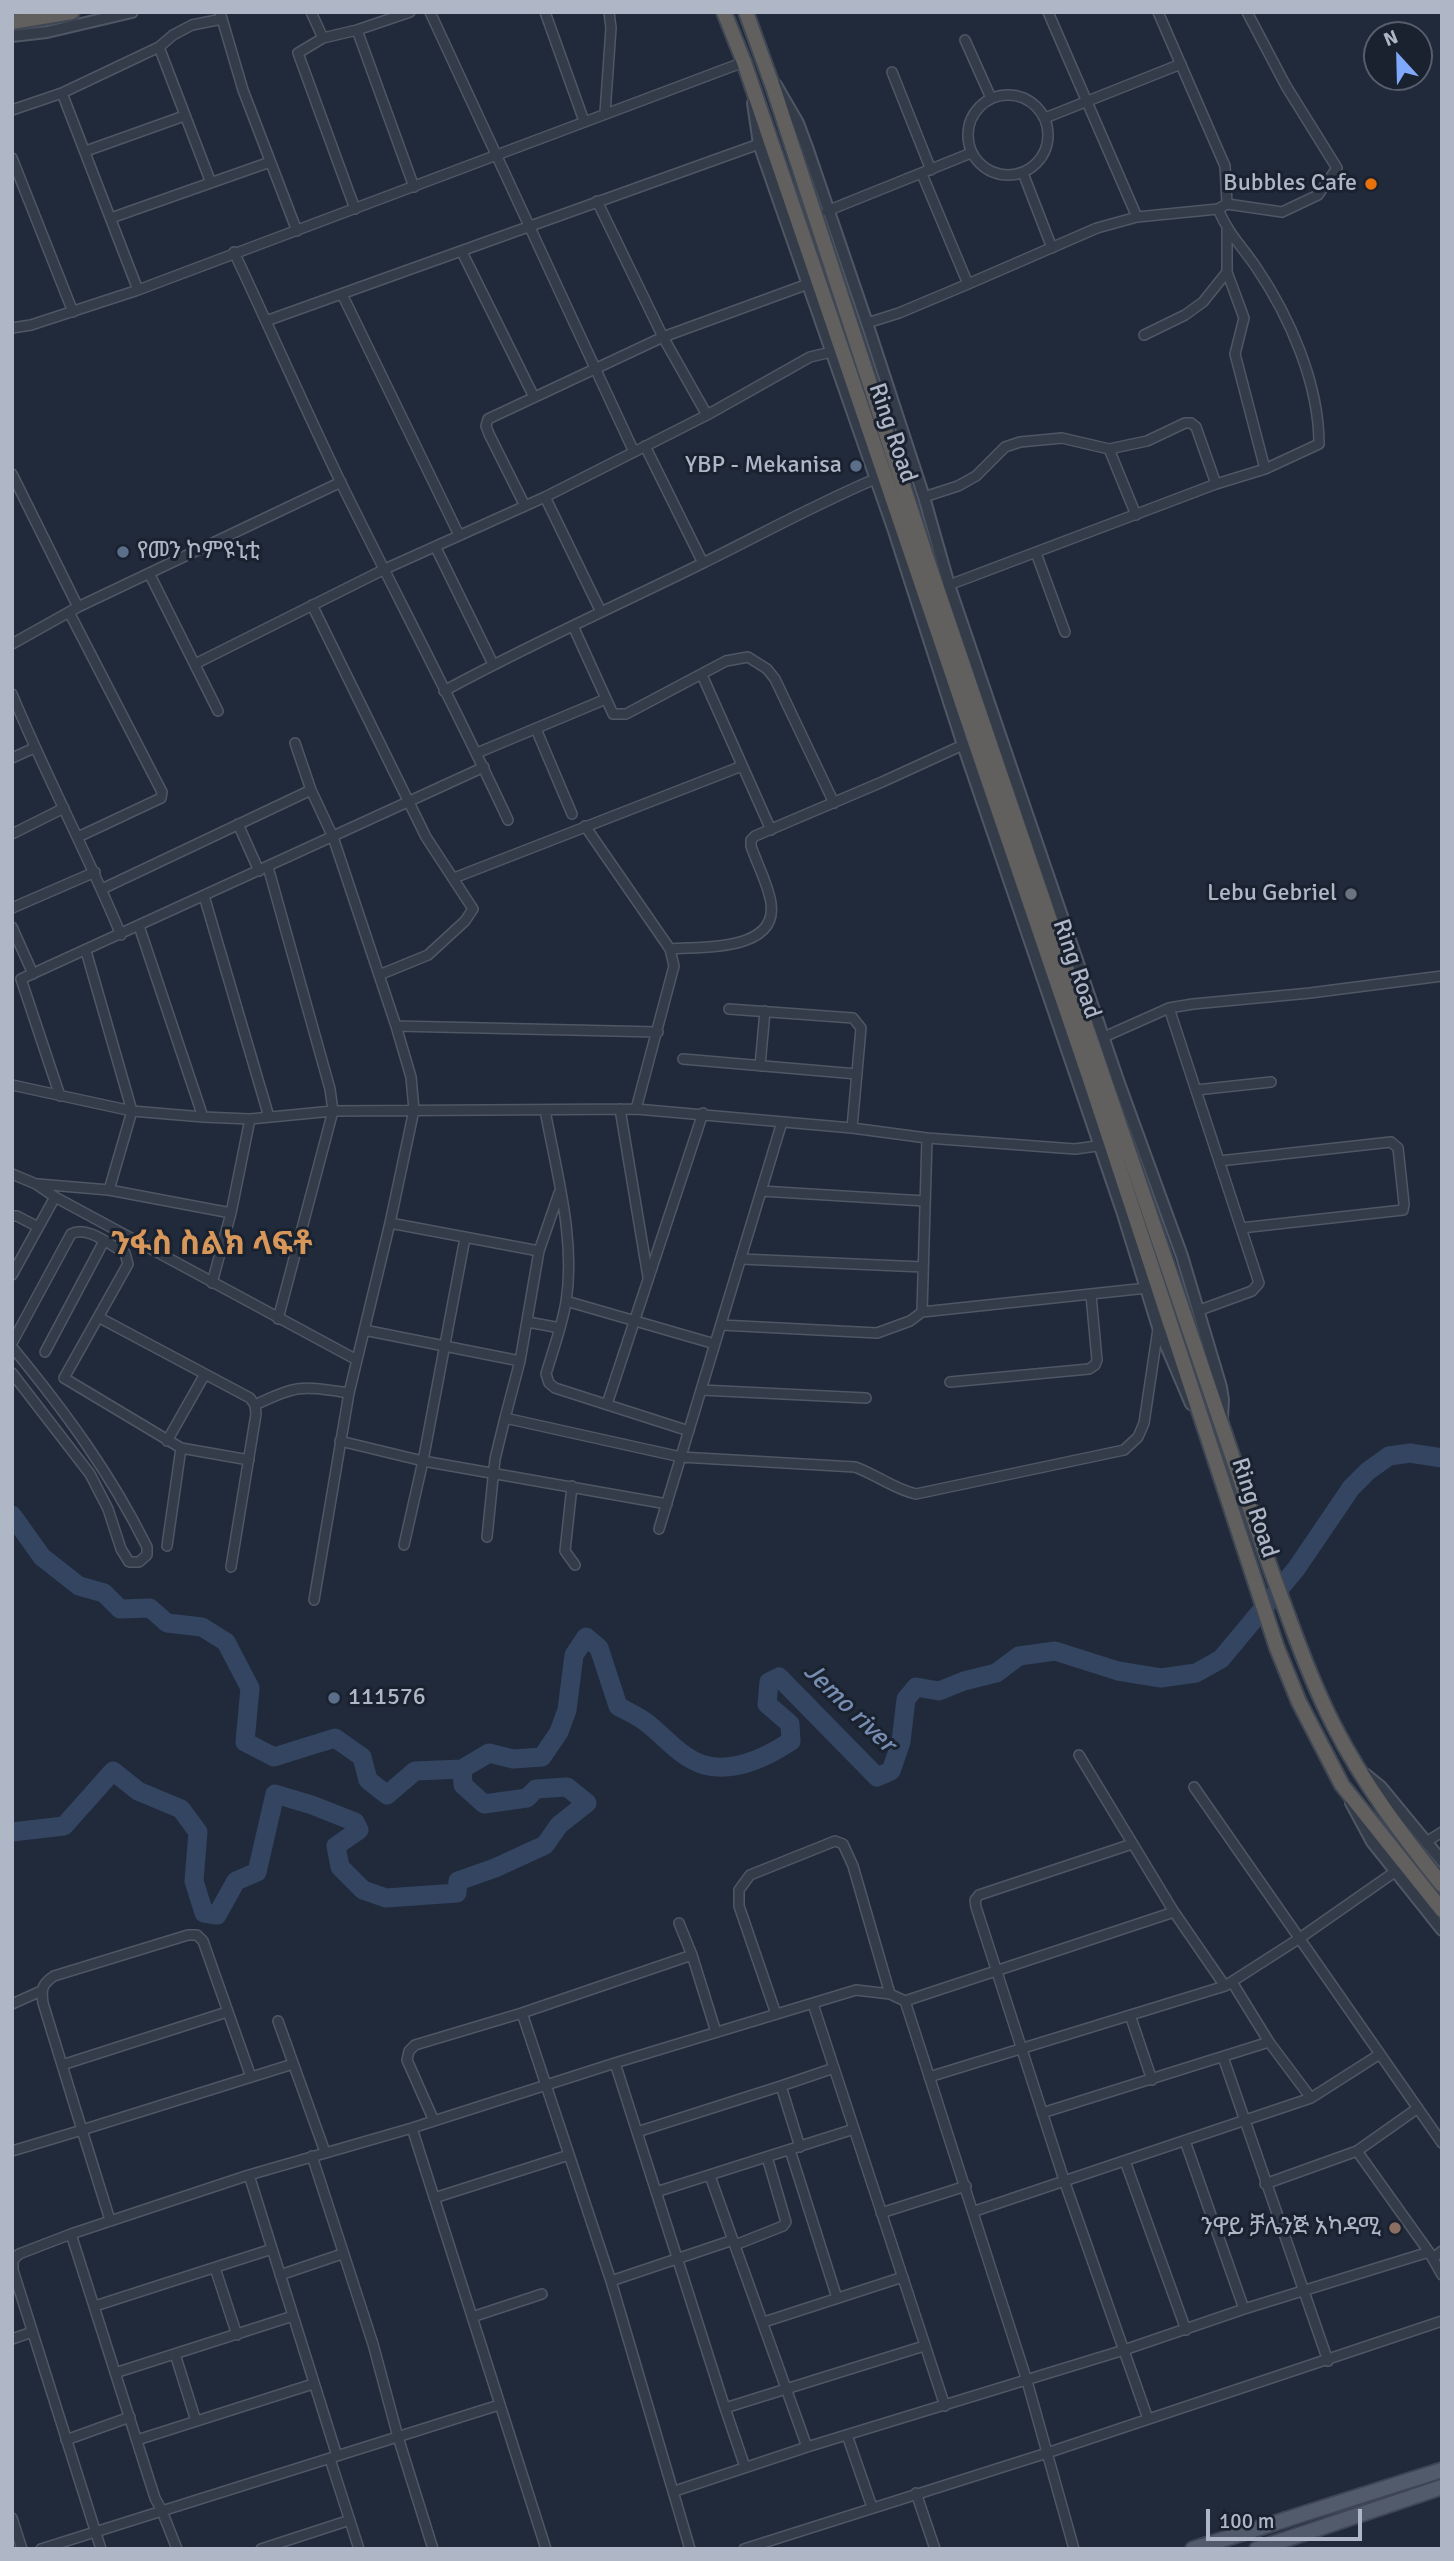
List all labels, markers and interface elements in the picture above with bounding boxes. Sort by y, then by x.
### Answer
north arrow [1363,21,1433,91]
text: N [1380,25,1402,52]
place label: Bubbles Cafe [1223,170,1357,198]
marker: Bubbles Cafe [1363,176,1379,192]
street label: Ring Road [862,379,922,487]
place label: YBP - Mekanisa [685,452,842,480]
marker: YBP - Mekanisa [848,458,864,474]
place label: የመን ኮምዩኒቲ [137,538,260,566]
marker: የመን ኮምዩኒቲ [115,544,131,560]
place label: Lebu Gebriel [1207,880,1337,908]
marker: Lebu Gebriel [1343,886,1359,902]
street label: Ring Road [1046,915,1106,1023]
district label: ንፋስ ስልክ ላፍቶ [111,1227,313,1265]
street label: Ring Road [1224,1454,1284,1562]
water label: Jemo river [797,1657,901,1759]
place label: 111576 [348,1684,426,1712]
marker: 111576 [326,1690,342,1706]
place label: ንዋይ ቻሌንጅ አካዳሚ [1201,2214,1381,2242]
marker: ንዋይ ቻሌንጅ አካዳሚ [1387,2220,1403,2236]
scale bar [1209,2494,1365,2538]
text: 100 m [1219,2508,1274,2534]

